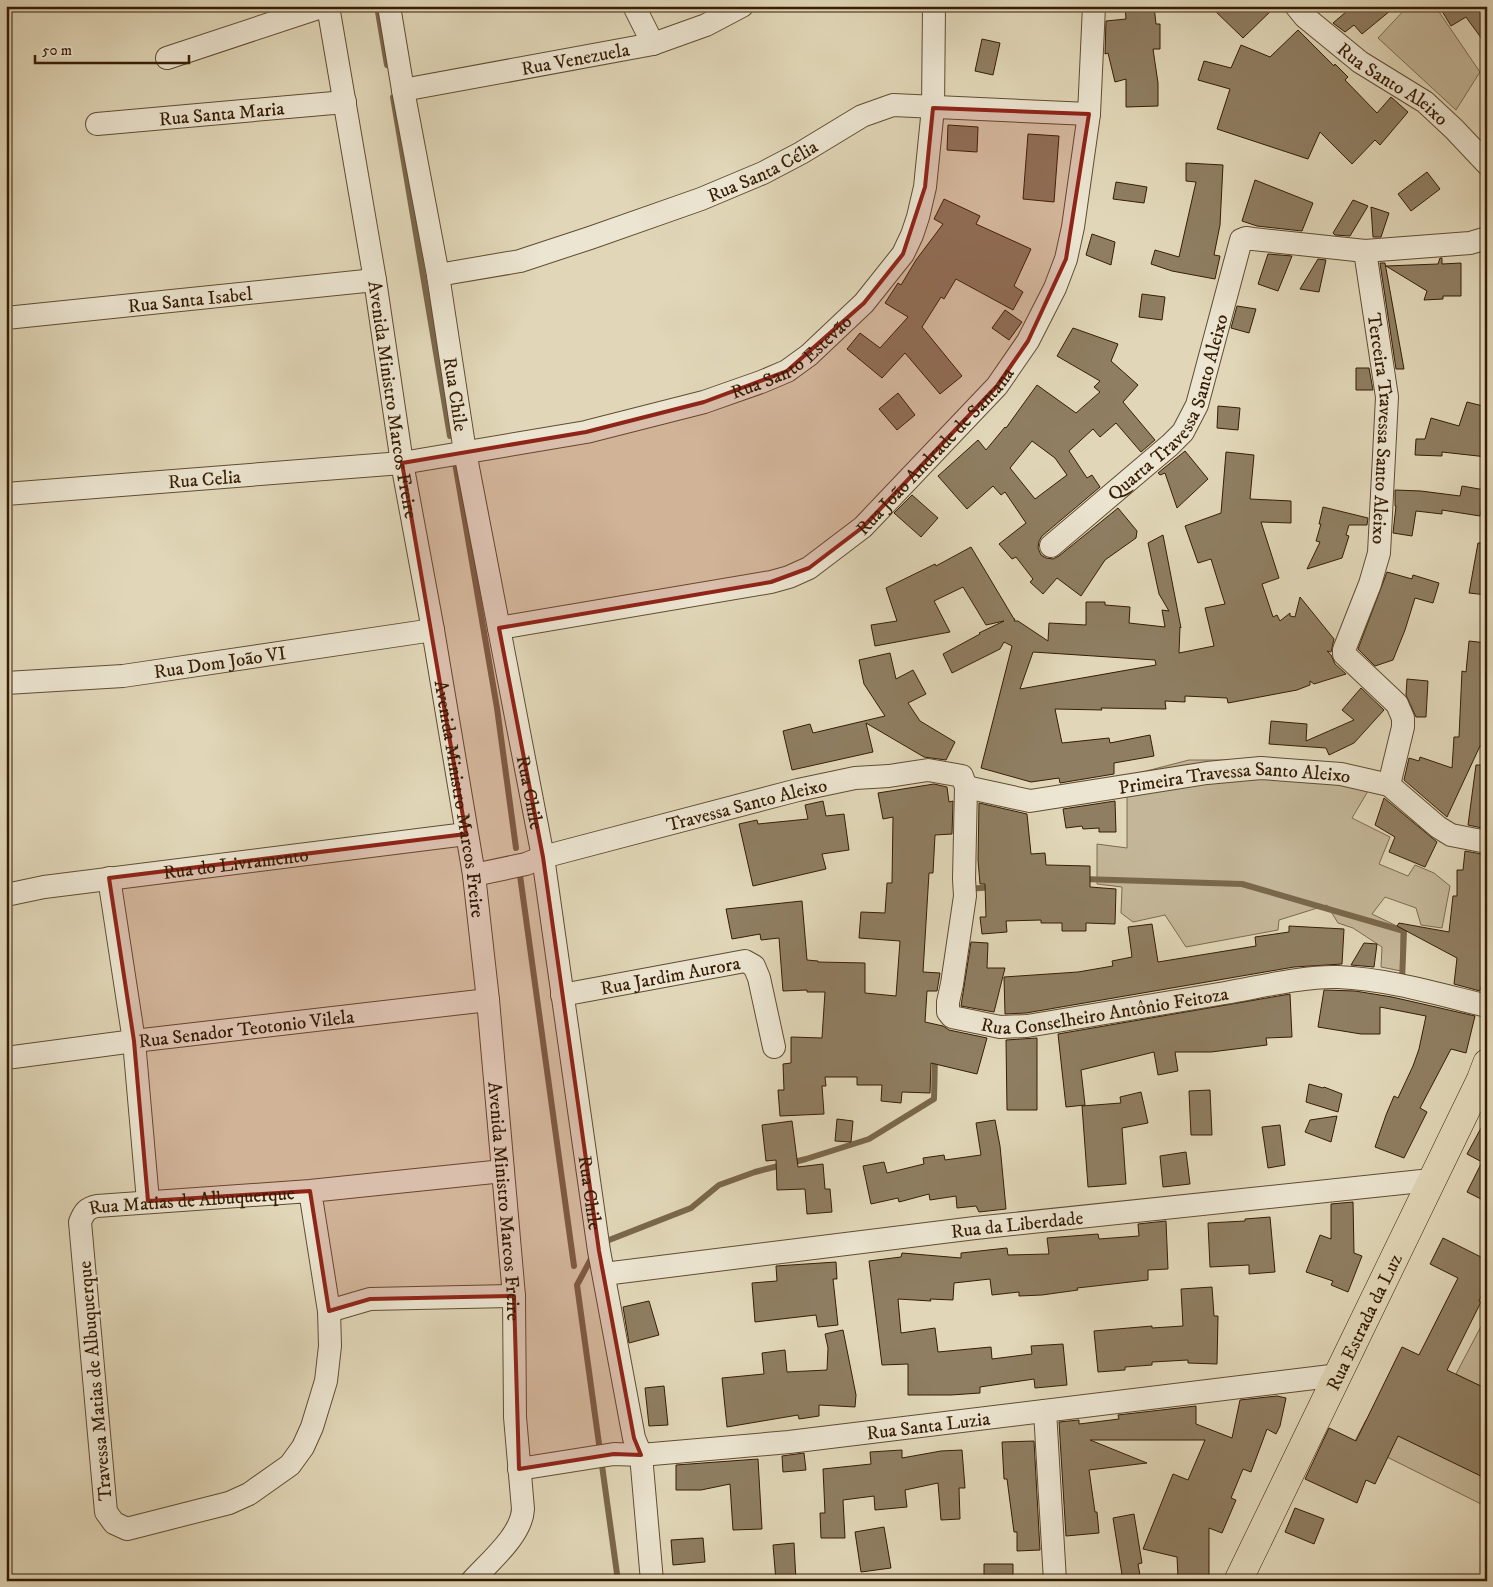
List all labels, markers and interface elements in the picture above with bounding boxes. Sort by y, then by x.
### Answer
scale bar [35,32,189,64]
street label: Rua Santo Aleixo [1332,38,1453,131]
street label: Rua Venezuela [519,39,631,81]
text: 50 m [42,41,72,60]
street label: Rua Santa Maria [158,97,285,131]
street label: Rua Santa Célia [704,136,822,208]
street label: Avenida Ministro Marcos Freire [362,279,422,521]
street label: Rua Santa Isabel [127,283,254,318]
street label: Rua Santo Estevão [728,311,857,405]
street label: Quarta Travessa Santo Aleixo [1103,312,1234,506]
street label: Terceira Travessa Santo Aleixo [1361,312,1397,545]
street label: Rua Chile [438,356,472,433]
street label: Rua João Andrade de Santana [852,363,1020,540]
street label: Rua Celia [167,466,242,494]
street label: Rua Dom João VI [152,642,288,684]
street label: Avenida Ministro Marcos Freire [429,679,489,919]
street label: Rua Chile [511,754,547,832]
street label: Primeira Travessa Santo Aleixo [1117,758,1353,800]
street label: Travessa Santo Aleixo [664,774,829,837]
street label: Rua do Livramento [162,844,310,885]
street label: Rua Jardim Aurora [599,952,742,1001]
street label: Rua Conselheiro Antônio Feitoza [979,983,1230,1040]
street label: Rua Senador Teotonio Vilela [137,1006,355,1053]
street label: Avenida Ministro Marcos Freire [482,1081,524,1321]
street label: Rua Chile [573,1154,606,1232]
street label: Rua Matias de Albuquerque [86,1182,296,1221]
street label: Rua da Liberdade [950,1207,1085,1244]
street label: Rua Estrada da Luz [1322,1250,1408,1395]
street label: Travessa Matias de Albuquerque [74,1260,118,1502]
street label: Rua Santa Luzia [865,1408,991,1445]

